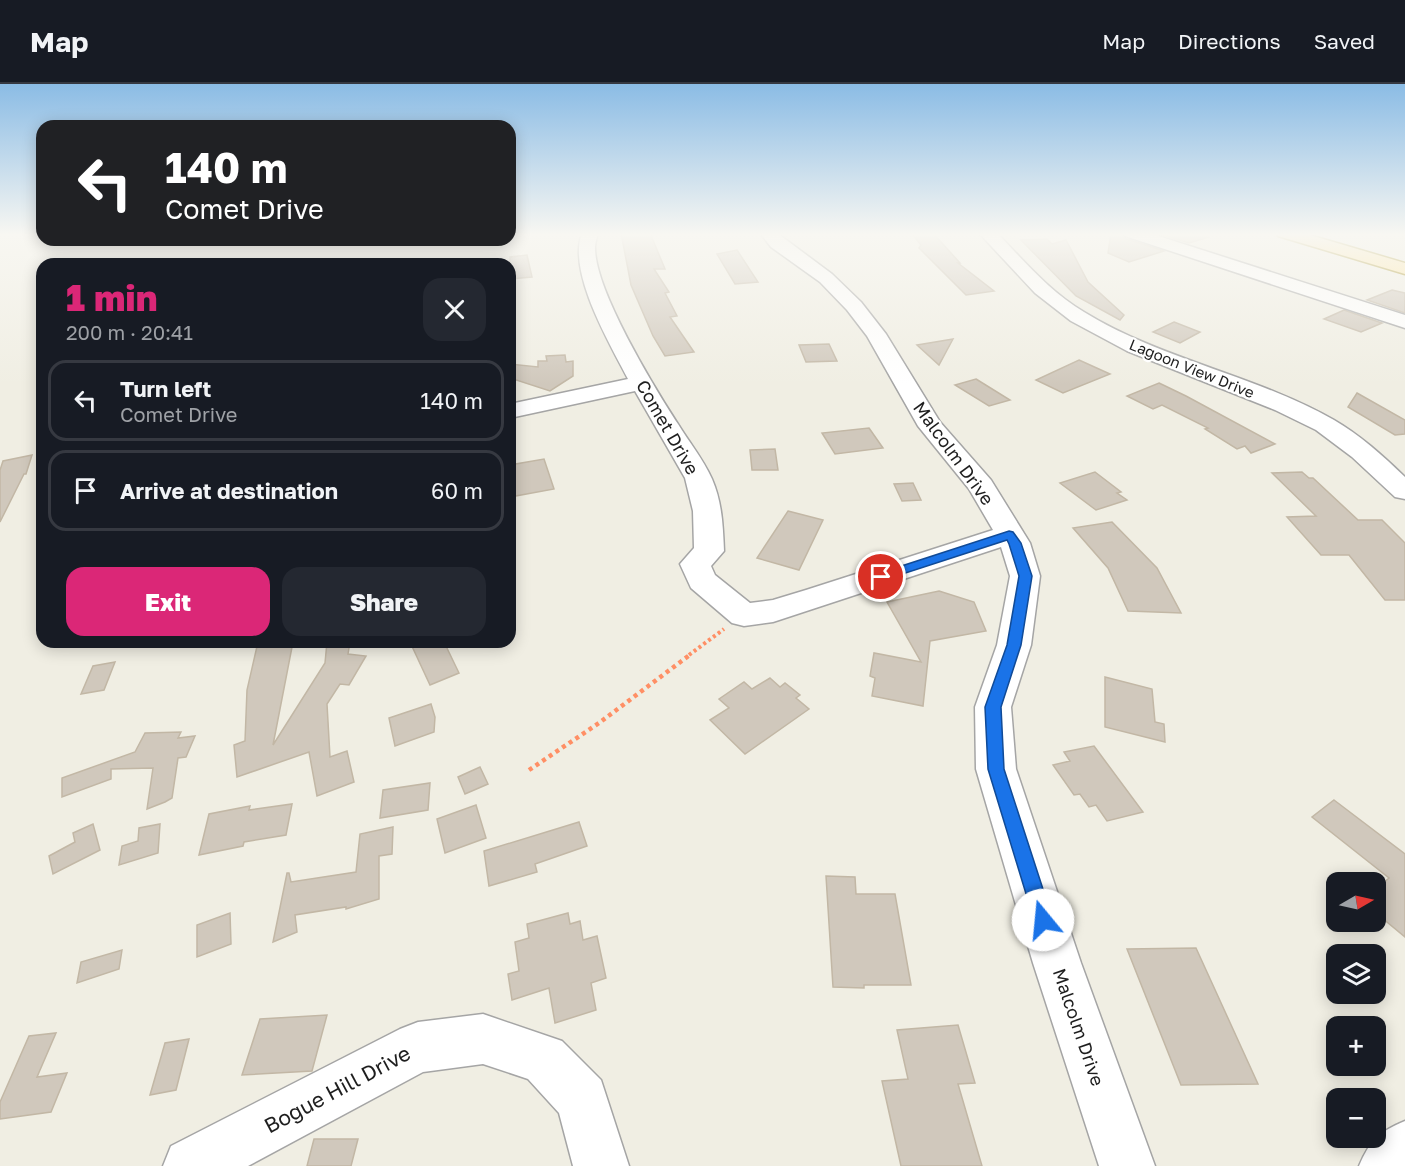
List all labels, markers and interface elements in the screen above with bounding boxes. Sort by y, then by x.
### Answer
text: Map [30,25,88,58]
text: Map [1102,28,1145,54]
text: Directions [1178,28,1281,54]
text: Saved [1314,28,1375,54]
text: 140 m [165,142,287,192]
icon: left [66,144,144,222]
text: Comet Drive [165,193,324,225]
text: 1 min [66,276,157,319]
button: close [423,278,486,341]
text: 200 m · 20:41 [66,320,193,344]
street label: Lagoon View Drive [1127,335,1257,401]
text: Turn left [120,375,211,402]
street label: Comet Drive [632,376,704,478]
icon: left [69,384,102,417]
text: 140 m [420,387,483,414]
street label: Malcolm Drive [909,397,999,509]
text: Comet Drive [120,402,237,426]
icon: arrive [69,474,102,507]
text: Arrive at destination [120,477,338,504]
text: 60 m [431,477,483,504]
pin [855,551,906,602]
icon: arrive [864,560,897,593]
button: Exit [66,567,270,636]
button: Share [282,567,486,636]
north arrow [1326,872,1386,932]
map controls [1326,872,1386,1148]
position arrow [1011,888,1075,952]
button: layers [1326,944,1386,1004]
street label: Malcolm Drive [1049,965,1109,1089]
button: + [1326,1016,1386,1076]
street label: Bogue Hill Drive [259,1039,415,1139]
button: − [1326,1088,1386,1148]

